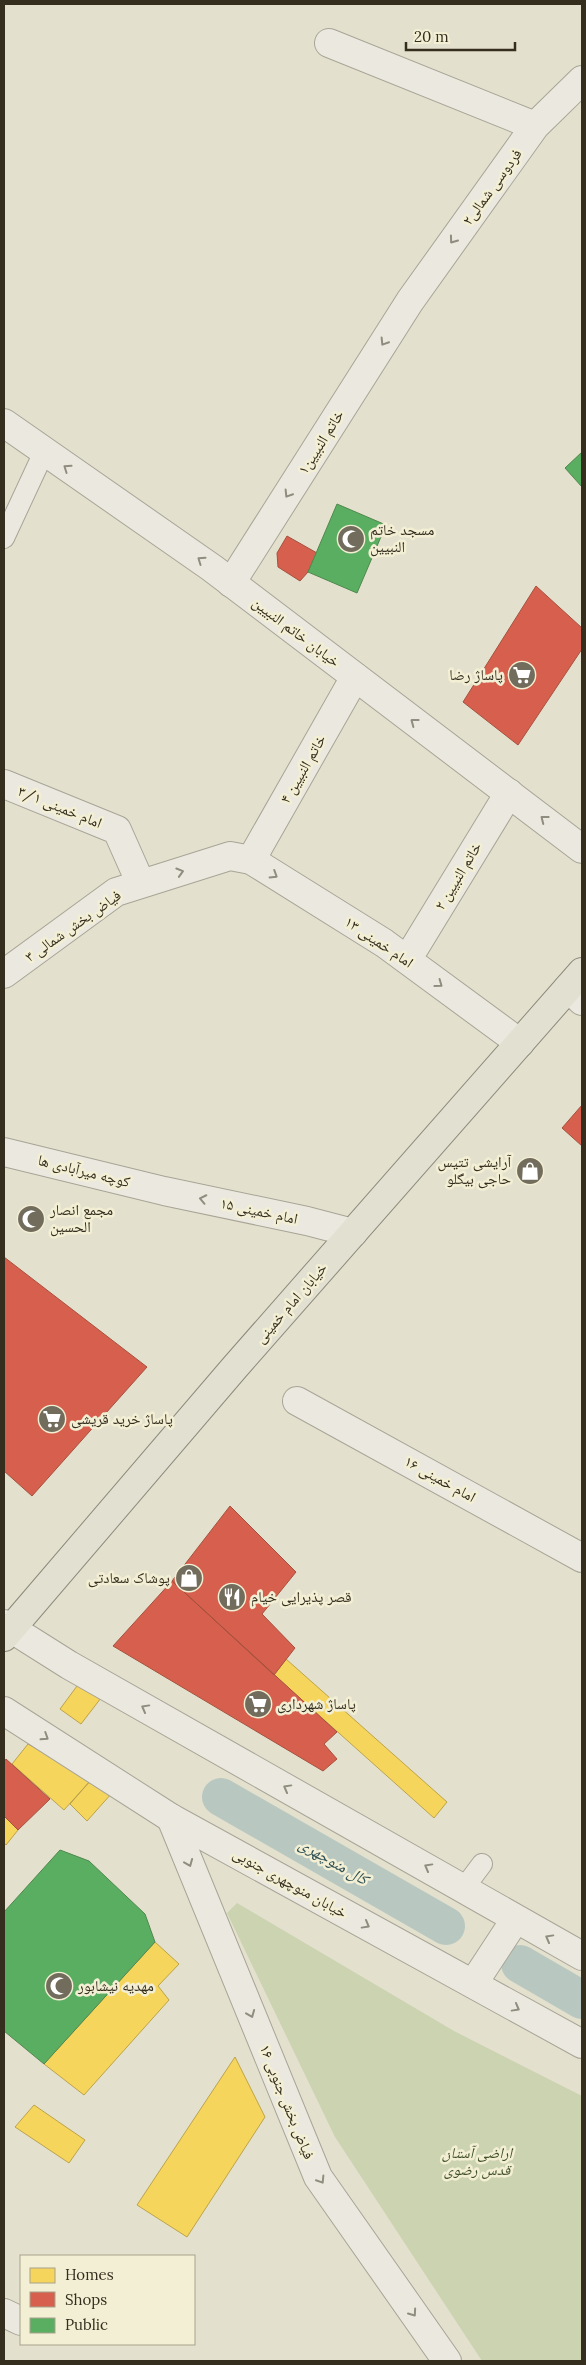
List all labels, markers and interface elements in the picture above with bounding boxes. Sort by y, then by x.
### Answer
scale bar [406,20,515,52]
text: 20 m [414,27,449,46]
street label: فردوسی شمالی۲ [458,145,526,229]
one-way arrow [450,234,459,244]
one-way arrow [380,336,390,345]
street label: خاتم النبیین۱ [293,406,349,478]
one-way arrow [63,465,73,474]
one-way arrow [284,489,294,498]
place label: مسجد خاتم النبیین [370,520,434,557]
mosque icon: مسجد خاتم النبیین [336,524,366,554]
one-way arrow [197,557,207,566]
street label: خیابان خاتم النبیین [248,592,344,672]
supermarket icon: پاساژ رضا [507,660,537,690]
place label: پاساژ رضا [449,665,503,684]
one-way arrow [411,719,420,727]
street label: خاتم النبیین ۴ [275,731,331,807]
street label: امام خمینی ۳/۱ [15,781,105,833]
one-way arrow [541,817,550,825]
street label: خاتم النبیین ۲ [430,838,486,914]
one-way arrow [176,868,184,878]
one-way arrow [269,868,278,878]
street label: فیاض بخش شمالی ۳ [21,885,125,967]
street label: امام خمینی ۱۳ [341,912,417,972]
one-way arrow [433,978,443,987]
street label: کوچه میرآبادی ها [36,1150,132,1192]
place label: آرایشی تتیس حاجی بیگلو [438,1152,512,1189]
shop icon: آرایشی تتیس حاجی بیگلو [515,1156,545,1186]
street label: امام خمینی ۱۵ [218,1193,300,1229]
one-way arrow [198,1194,207,1205]
place label: مجمع انصار الحسین [49,1200,113,1237]
mosque icon: مجمع انصار الحسین [16,1204,46,1234]
street label: خیابان امام خمینی [250,1258,332,1348]
supermarket icon: پاساژ خرید قریشی [37,1404,67,1434]
place label: پاساژ خرید قریشی [71,1409,173,1429]
street label: امام خمینی ۱۶ [401,1451,479,1507]
shop icon: پوشاک سعادتی [174,1563,204,1593]
place label: پوشاک سعادتی [88,1568,170,1588]
restaurant icon: قصر پذیرایی خیام [217,1582,247,1612]
place label: قصر پذیرایی خیام [251,1587,351,1607]
supermarket icon: پاساژ شهرداری [243,1689,273,1719]
place label: پاساژ شهرداری [277,1694,356,1714]
one-way arrow [141,1704,150,1714]
one-way arrow [39,1731,48,1741]
one-way arrow [283,1784,292,1794]
water label: کال منوچهری [295,1833,374,1891]
street label: خیابان منوچهری جنوبی [229,1843,351,1923]
one-way arrow [184,1859,194,1867]
one-way arrow [425,1864,434,1874]
one-way arrow [361,1919,370,1929]
one-way arrow [545,1934,554,1944]
mosque icon: مهدیه نیشابور [44,1971,74,2001]
place label: مهدیه نیشابور [77,1976,154,1995]
one-way arrow [510,2001,519,2011]
one-way arrow [244,2009,255,2018]
street label: فیاض بخش جنوبی ۱۶ [255,2042,319,2162]
park label: اراضی آستان قدس رضوی [442,2143,514,2179]
one-way arrow [314,2174,324,2183]
legend [20,2255,195,2345]
text: Homes [65,2265,114,2284]
text: Shops [65,2290,107,2309]
one-way arrow [407,2307,416,2317]
text: Public [65,2315,108,2334]

